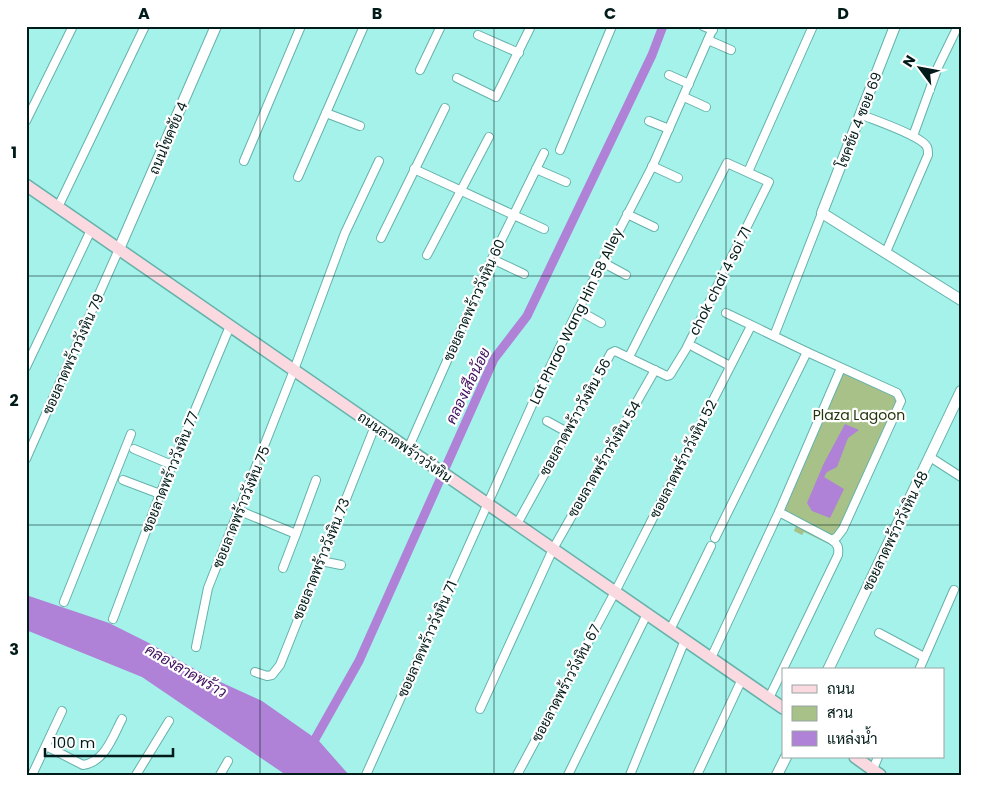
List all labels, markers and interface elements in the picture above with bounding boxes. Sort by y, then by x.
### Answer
text: A [138,2,150,25]
text: B [372,2,382,25]
text: C [604,2,616,25]
text: D [837,2,849,25]
north arrow [894,42,944,92]
text: N [898,51,920,71]
street label: โชคชัย 4 ซอย 69 [831,69,886,172]
street label: ถนนโชคชัย 4 [144,98,192,177]
text: 1 [11,141,17,164]
street label: chok chai 4 soi 71 [684,223,756,339]
street label: Lat Phrao Wang Hin 58 Alley [524,224,628,408]
street label: ซอยลาดพร้าววังหิน 60 [438,236,510,364]
street label: ซอยลาดพร้าววังหิน 79 [37,290,109,418]
water label: คลองเสือน้อย [440,344,495,427]
street label: ซอยลาดพร้าววังหิน 56 [534,354,616,479]
text: 2 [9,389,19,412]
street label: ซอยลาดพร้าววังหิน 52 [644,396,722,522]
street label: ซอยลาดพร้าววังหิน 54 [562,397,646,521]
park label: Plaza Lagoon [813,405,905,425]
street label: ถนนลาดพร้าววังหิน [354,407,456,487]
street label: ซอยลาดพร้าววังหิน 77 [137,408,204,536]
street label: ซอยลาดพร้าววังหิน 75 [207,443,275,571]
street label: ซอยลาดพร้าววังหิน 48 [857,467,933,595]
street label: ซอยลาดพร้าววังหิน 73 [287,495,355,623]
street label: ซอยลาดพร้าววังหิน 71 [392,577,462,701]
street label: ซอยลาดพร้าววังหิน 67 [527,620,606,745]
text: 3 [9,638,19,661]
water label: คลองลาดพร้าว [141,639,231,703]
legend [782,668,944,758]
text: ถนน [827,678,855,699]
text: สวน [827,702,853,723]
scale bar [45,726,172,758]
text: แหล่งน้ำ [827,726,878,749]
text: 100 m [52,732,95,753]

